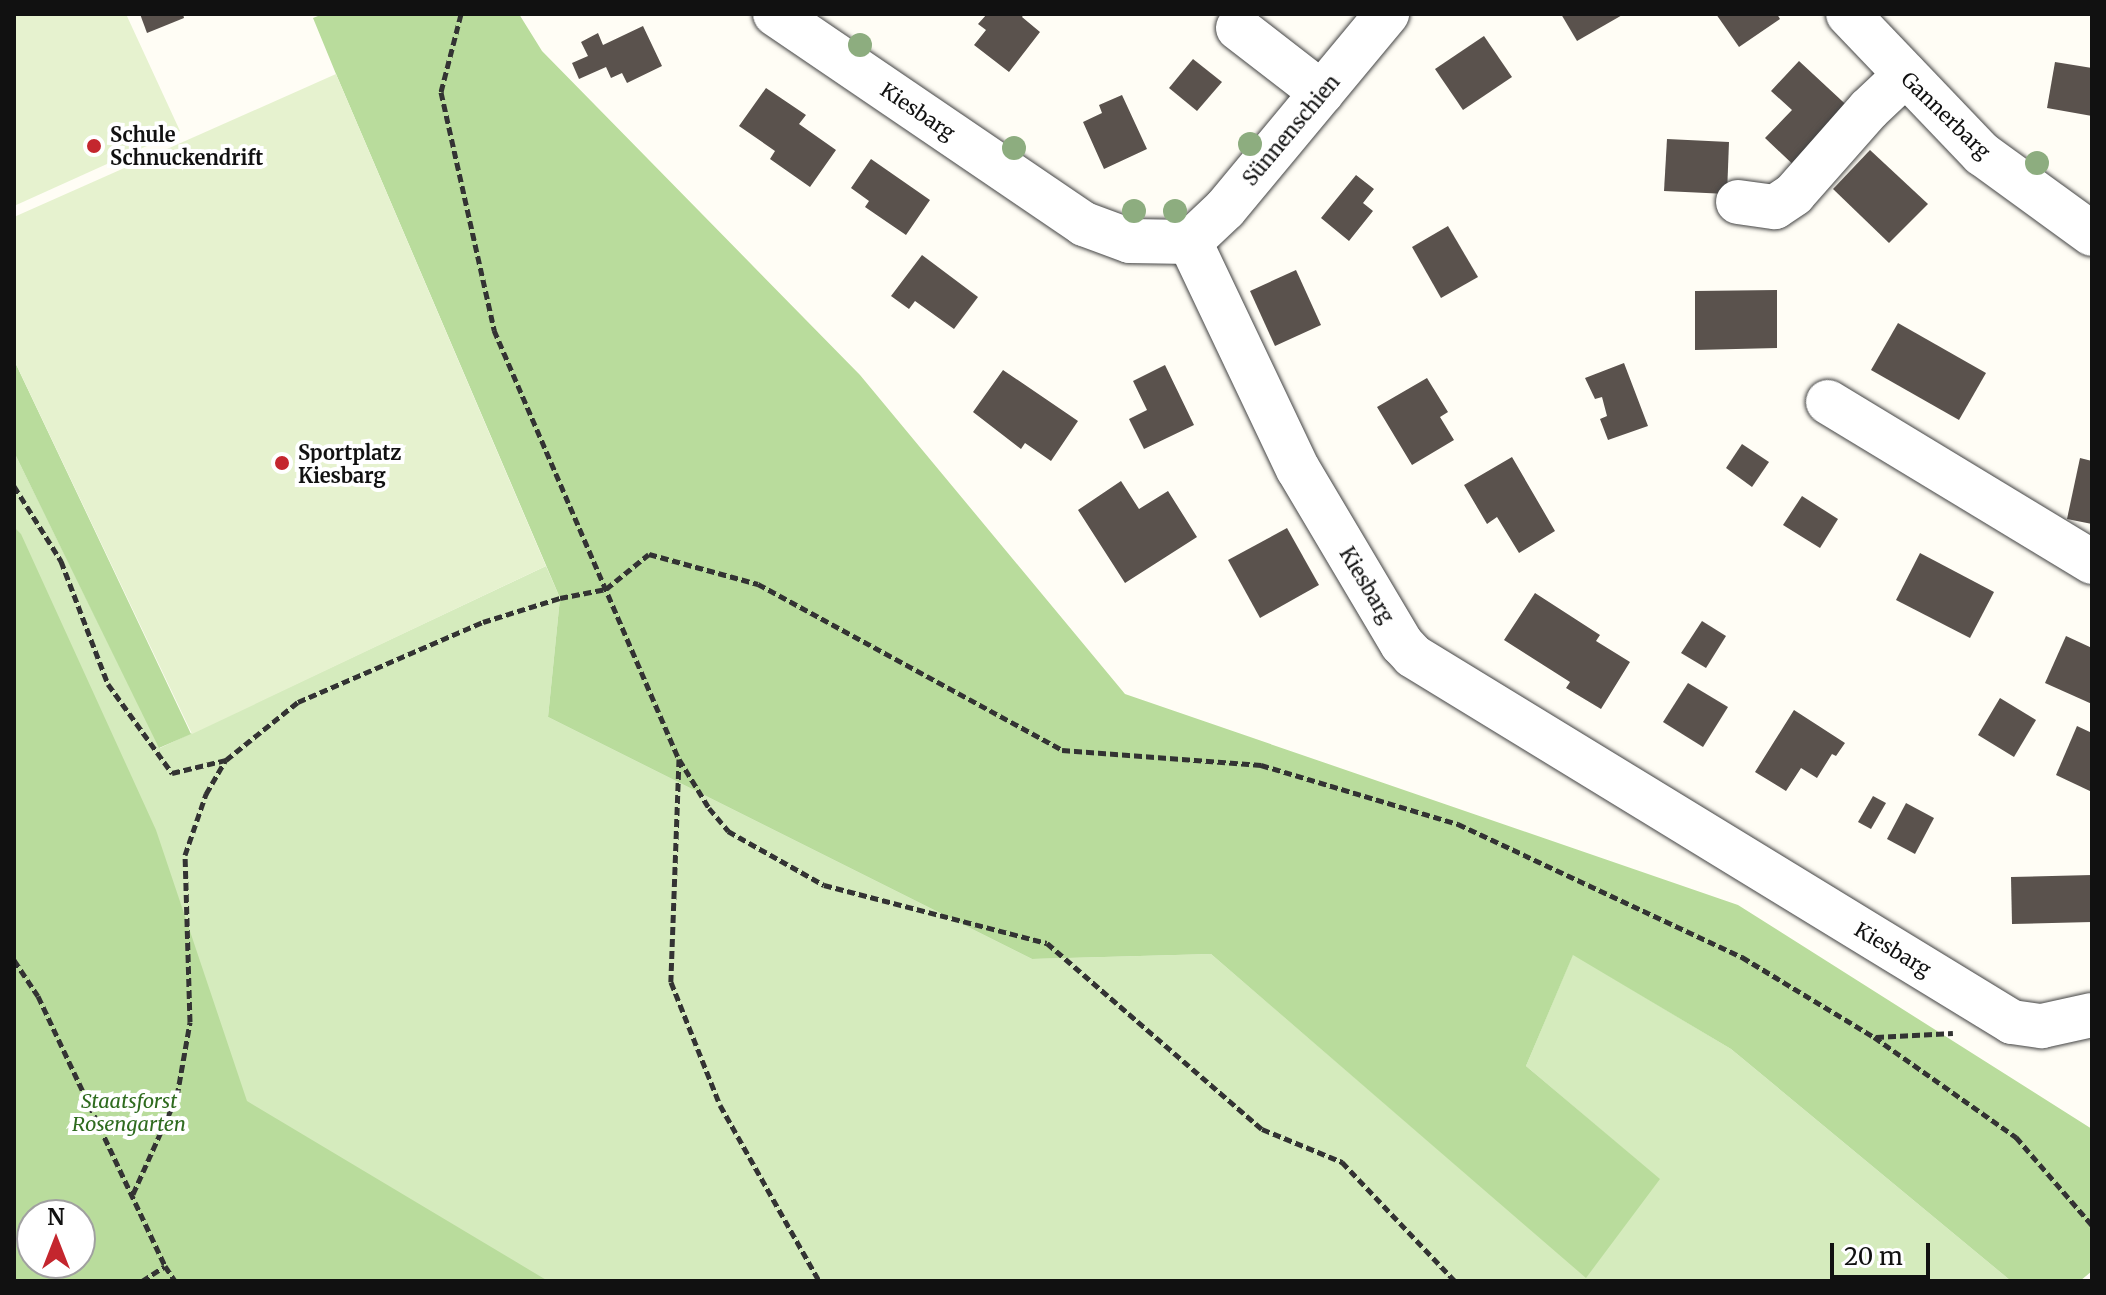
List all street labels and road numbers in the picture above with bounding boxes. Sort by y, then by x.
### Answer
street label: Gannerbarg [1897,67,1995,163]
street label: Sünnenschien [1238,70,1344,190]
street label: Kiesbarg [876,77,960,145]
street label: Kiesbarg [1335,543,1399,627]
street label: Kiesbarg [1851,917,1935,981]

